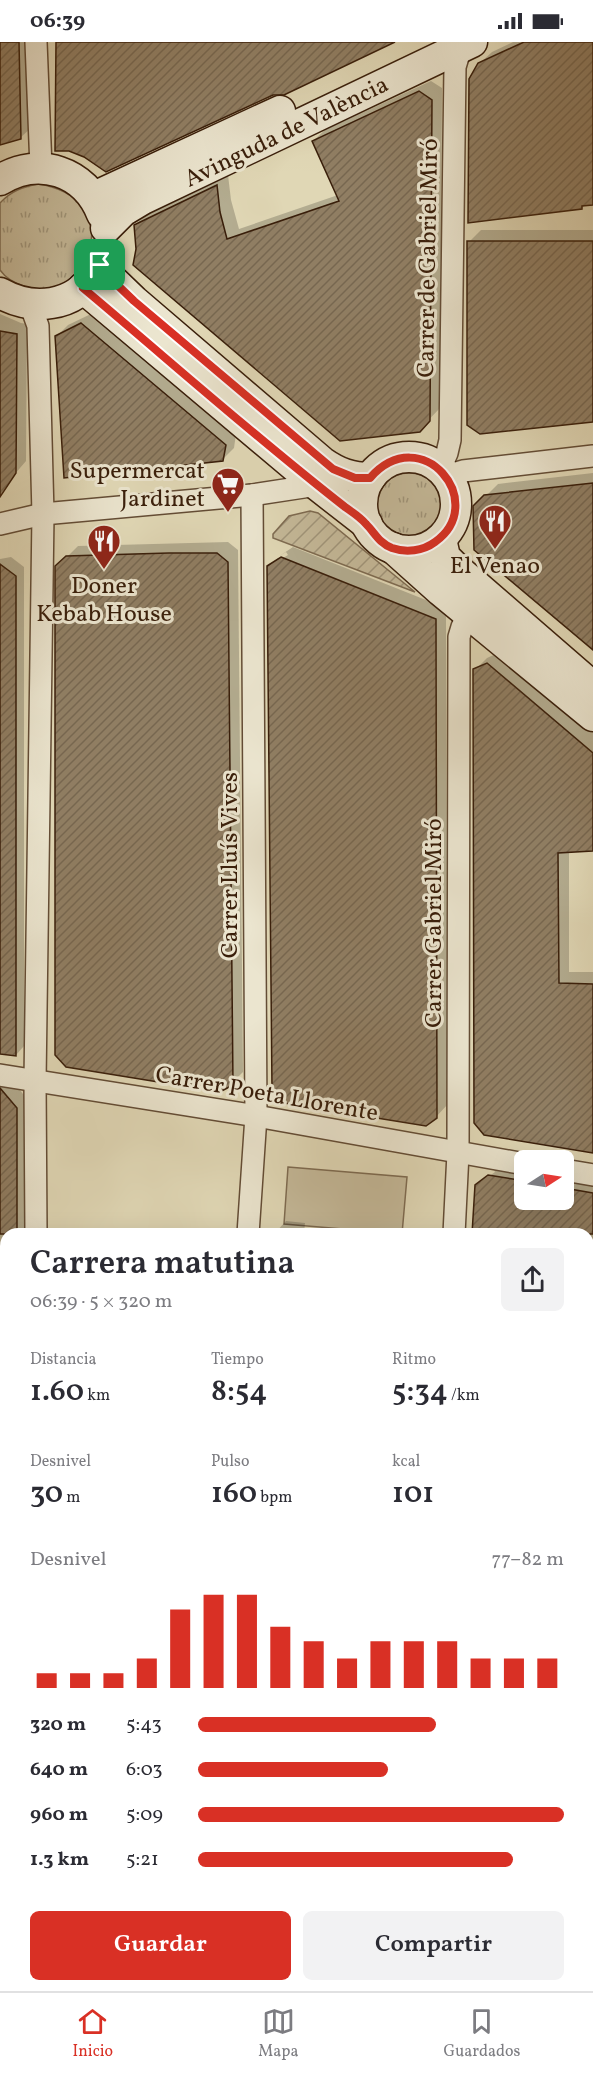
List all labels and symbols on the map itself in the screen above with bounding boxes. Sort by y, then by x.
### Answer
street label: Avinguda de València [179,68,395,197]
street label: Carrer de Gabriel Miró [410,138,448,378]
pin [74,239,125,290]
place label: Supermercat Jardinet [70,455,205,517]
supermarket icon: Supermercat Jardinet [210,466,246,513]
restaurant icon: El Venao [477,503,513,550]
restaurant icon: Doner Kebab House [86,523,122,570]
place label: El Venao [450,550,540,584]
place label: Doner Kebab House [36,570,172,632]
street label: Carrer Lluís Vives [214,772,248,958]
street label: Carrer Gabriel Miró [418,818,452,1028]
street label: Carrer Poeta Llorente [153,1059,381,1131]
north arrow [514,1150,574,1210]

